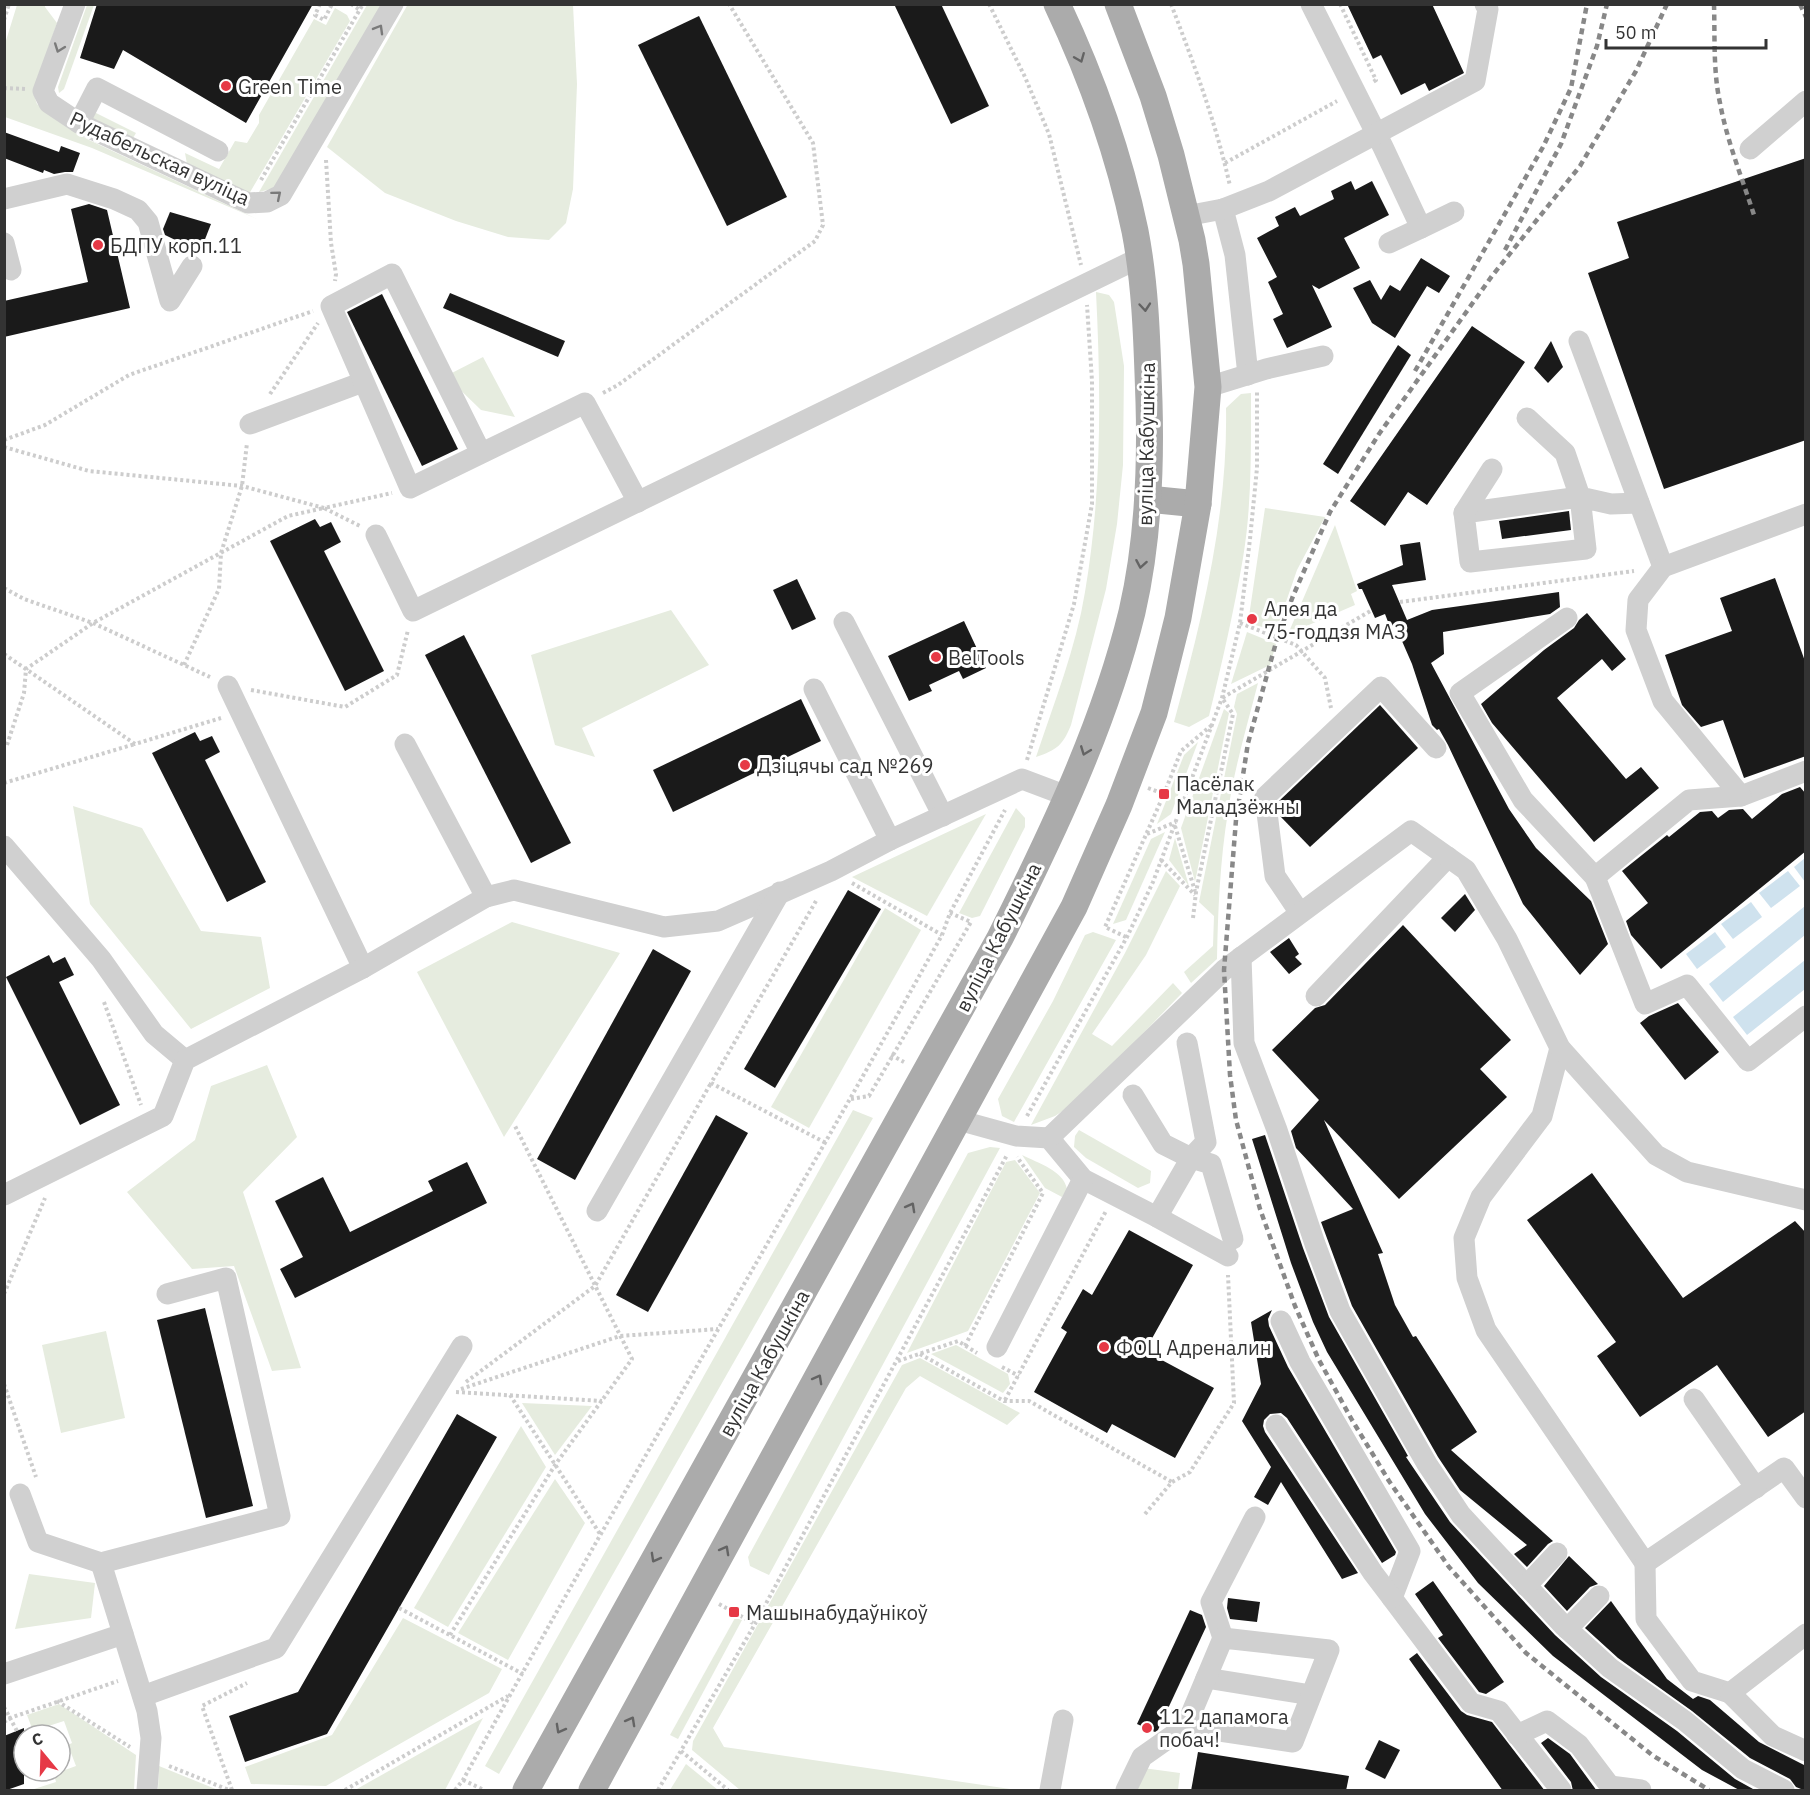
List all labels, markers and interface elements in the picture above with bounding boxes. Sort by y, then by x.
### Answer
scale bar [1606,12,1766,50]
text: 50 m [1615,21,1657,44]
one-way arrow [371,25,383,35]
one-way arrow [54,42,67,53]
one-way arrow [1073,52,1085,63]
place label: Green Time [238,73,342,100]
marker: Green Time [219,79,233,93]
street label: Рудабельская вуліца [66,104,255,212]
one-way arrow [270,191,281,202]
place label: БДПУ корп.11 [110,232,242,259]
marker: БДПУ корп.11 [91,238,105,252]
one-way arrow [1138,302,1151,311]
street label: вуліца Кабушкіна [1131,362,1161,526]
one-way arrow [1135,560,1147,569]
place label: Алея да 75-годдзя МАЗ [1264,595,1406,645]
marker: Алея да 75-годдзя МАЗ [1245,612,1259,626]
place label: BelTools [948,644,1025,671]
marker: BelTools [929,650,943,664]
one-way arrow [1080,744,1092,755]
place label: Дзіцячы сад №269 [757,752,934,779]
marker: Дзіцячы сад №269 [738,758,752,772]
place label: Пасёлак Маладзёжны [1176,770,1300,820]
marker: Пасёлак Маладзёжны [1157,787,1171,801]
street label: вуліца Кабушкіна [949,858,1047,1016]
one-way arrow [904,1203,915,1214]
street label: вуліца Кабушкіна [712,1285,816,1441]
place label: ФОЦ Адреналин [1116,1334,1272,1361]
marker: ФОЦ Адреналин [1097,1340,1111,1354]
one-way arrow [811,1375,822,1385]
one-way arrow [718,1546,729,1556]
one-way arrow [651,1552,662,1563]
place label: Машынабудаўнікоў [746,1599,928,1626]
marker: Машынабудаўнікоў [727,1605,741,1619]
place label: 112 дапамога побач! [1159,1703,1289,1753]
one-way arrow [624,1717,635,1727]
marker: 112 дапамога побач! [1140,1721,1154,1735]
north arrow [12,1723,72,1783]
one-way arrow [556,1723,567,1733]
text: С [29,1728,45,1750]

